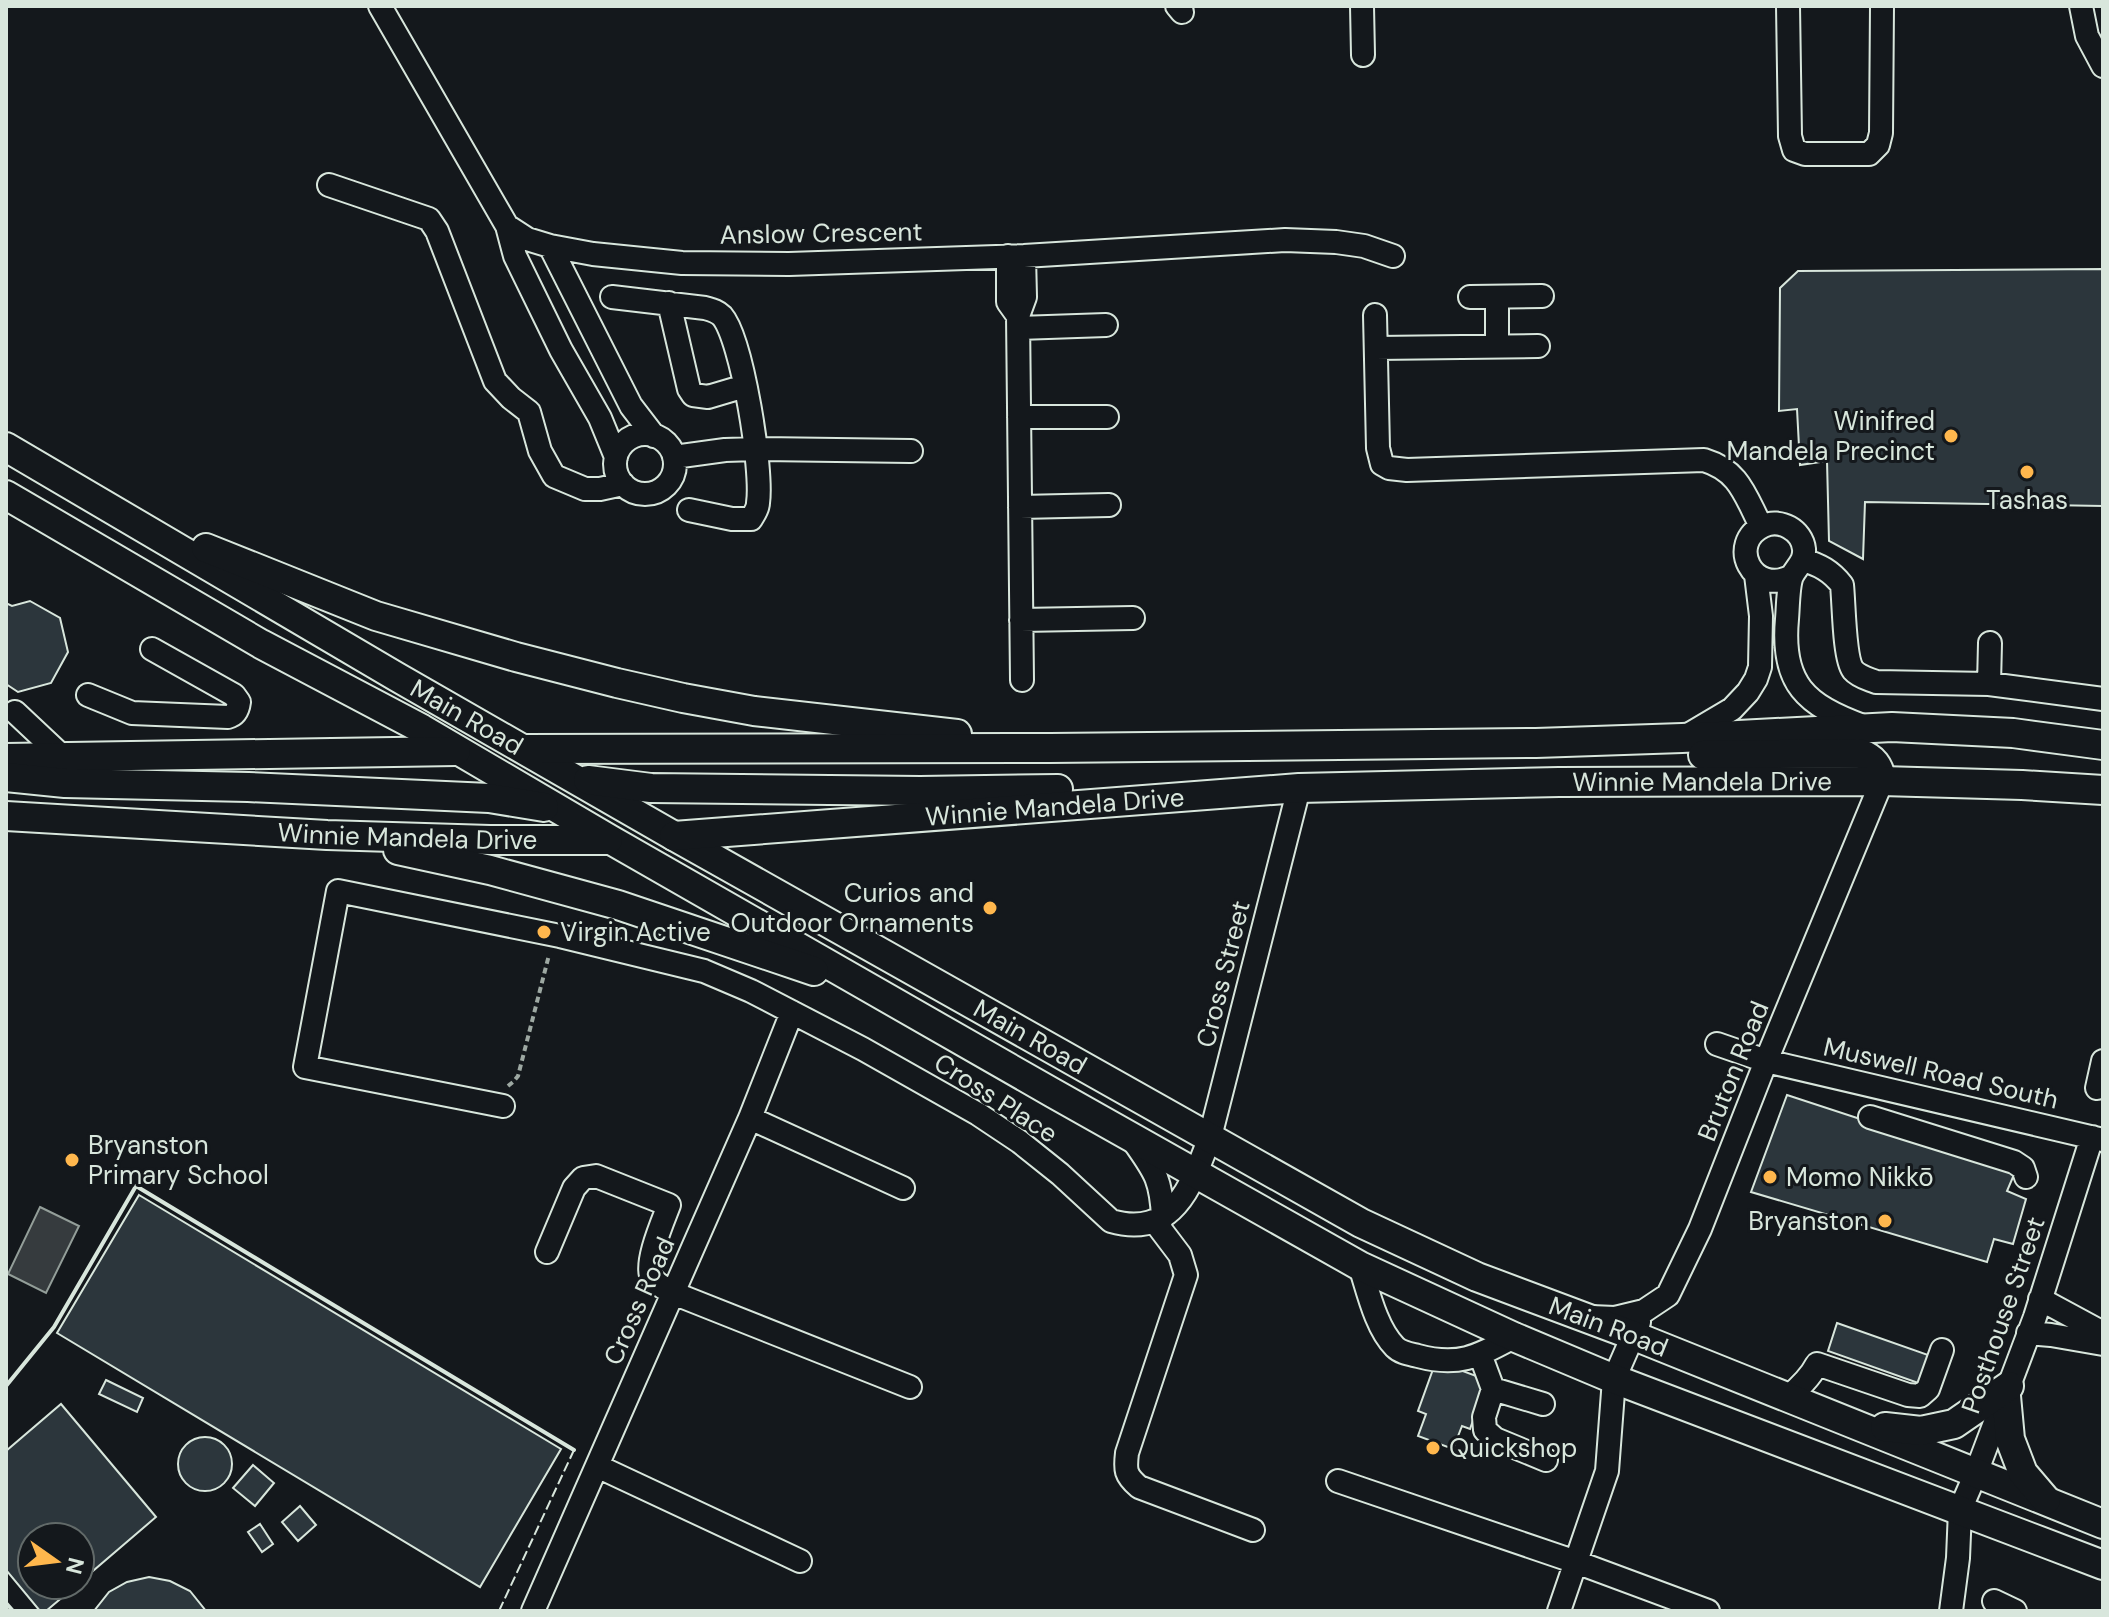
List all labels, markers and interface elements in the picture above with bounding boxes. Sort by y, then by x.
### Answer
street label: Anslow Crescent [719,214,923,252]
place label: Winifred Mandela Precinct [1726,404,1935,468]
marker: Winifred Mandela Precinct [1942,427,1960,445]
marker: Tashas [2018,463,2036,481]
place label: Tashas [1986,483,2068,517]
street label: Main Road [404,671,529,763]
street label: Winnie Mandela Drive [1572,764,1832,799]
street label: Winnie Mandela Drive [924,780,1186,834]
street label: Winnie Mandela Drive [277,815,537,857]
place label: Curios and Outdoor Ornaments [731,876,974,940]
street label: Cross Street [1188,897,1258,1051]
marker: Curios and Outdoor Ornaments [981,899,999,917]
place label: Virgin Active [560,915,711,949]
marker: Virgin Active [535,923,553,941]
street label: Main Road [968,991,1093,1082]
street label: Bruton Road [1690,996,1776,1146]
street label: Muswell Road South [1820,1029,2062,1117]
street label: Cross Place [928,1045,1064,1151]
place label: Bryanston Primary School [88,1128,269,1192]
marker: Bryanston Primary School [63,1151,81,1169]
place label: Momo Nikkō [1786,1160,1934,1194]
marker: Momo Nikkō [1761,1168,1779,1186]
place label: Bryanston [1748,1204,1869,1238]
marker: Bryanston [1876,1212,1894,1230]
street label: Posthouse Street [1953,1212,2053,1418]
street label: Cross Road [596,1232,682,1370]
street label: Main Road [1544,1288,1673,1365]
place label: Quickshop [1449,1431,1577,1465]
marker: Quickshop [1424,1439,1442,1457]
north arrow [16,1521,96,1601]
text: N [59,1554,91,1577]

